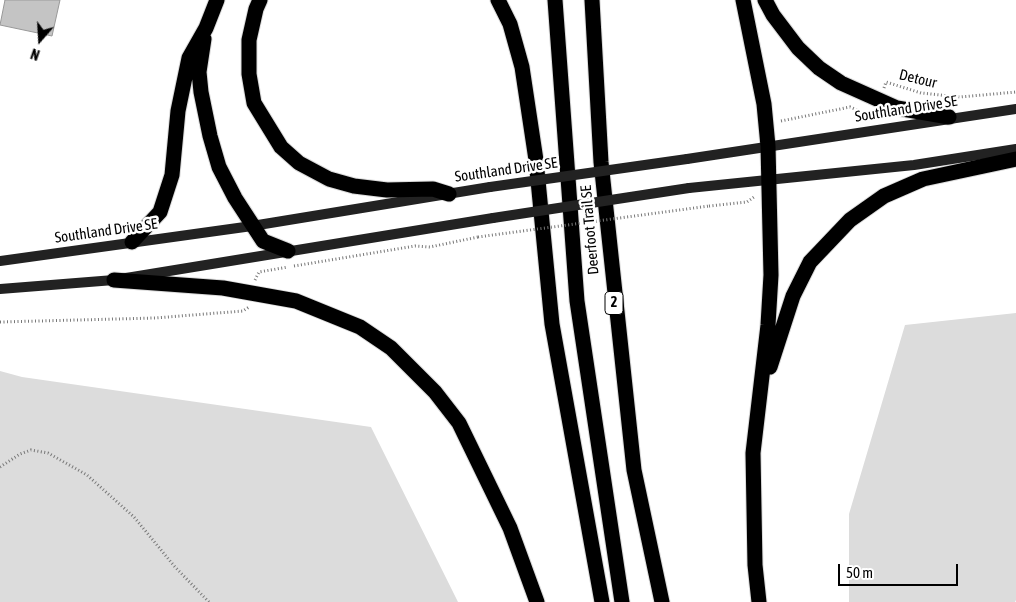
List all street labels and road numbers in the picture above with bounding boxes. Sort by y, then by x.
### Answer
street label: Detour [897,66,939,92]
street label: Southland Drive SE [854,92,958,126]
street label: Southland Drive SE [454,154,558,186]
street label: Deerfoot Trail SE [577,184,603,276]
street label: Southland Drive SE [54,215,158,247]
road number: 2 [605,292,623,314]

